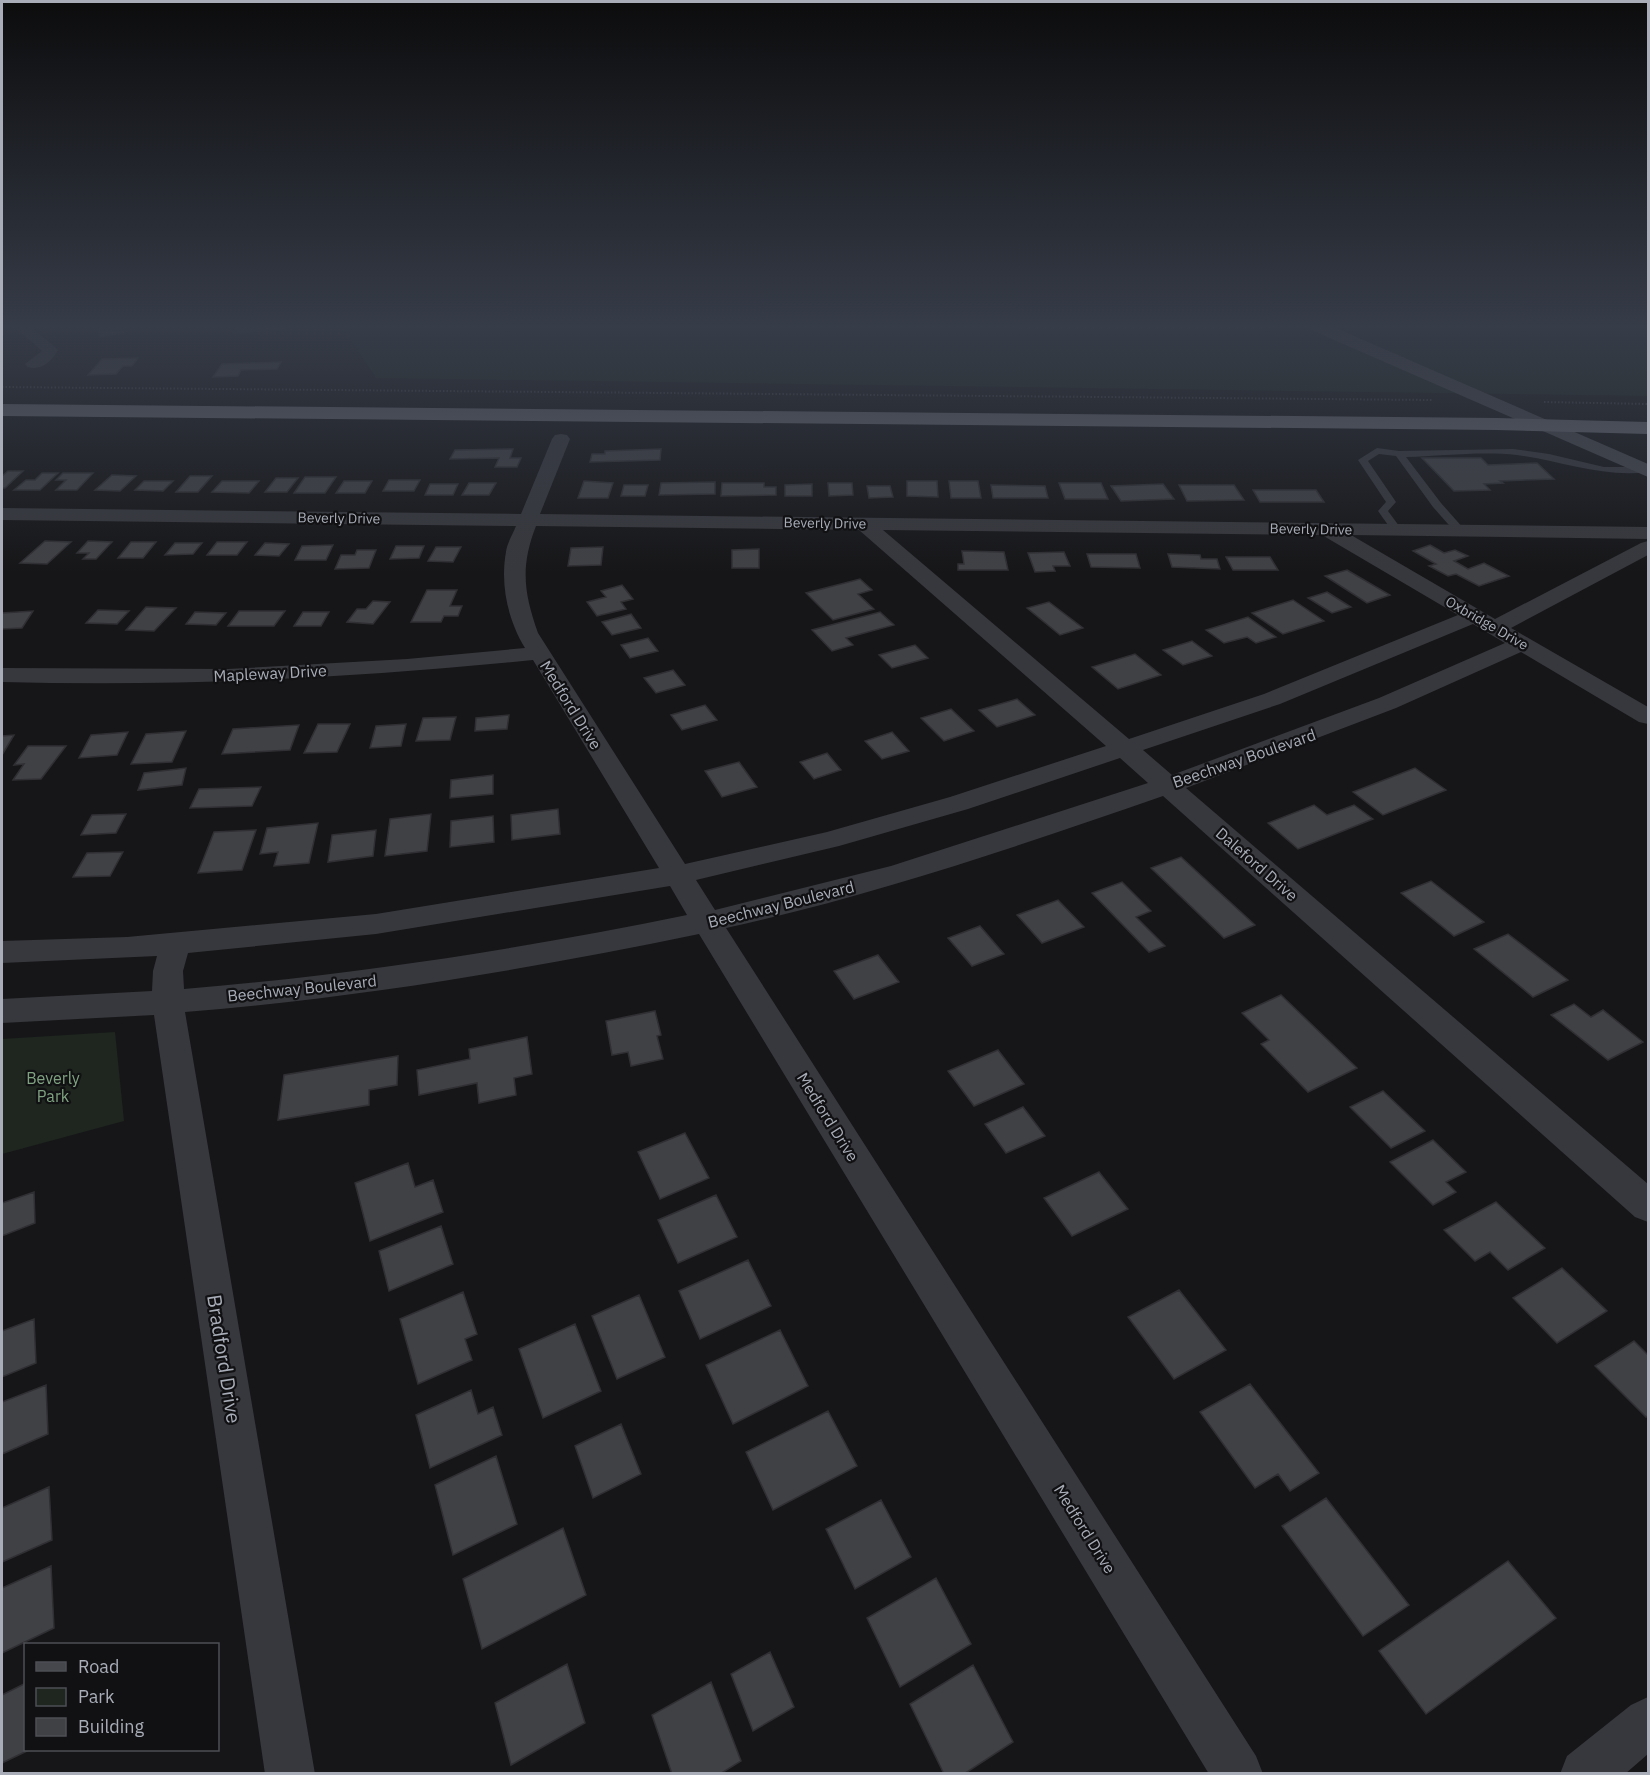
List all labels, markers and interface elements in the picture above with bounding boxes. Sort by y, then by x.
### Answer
street label: Beverly Drive [297,508,381,528]
street label: Beverly Drive [783,513,867,533]
street label: Beverly Drive [1269,519,1353,539]
street label: Oxbridge Drive [1442,592,1532,654]
street label: Medford Drive [536,657,606,753]
street label: Mapleway Drive [213,660,327,686]
street label: Beechway Boulevard [1170,724,1318,792]
street label: Daleford Drive [1212,823,1302,905]
street label: Beechway Boulevard [706,876,856,932]
street label: Beechway Boulevard [226,970,378,1006]
park label: Beverly Park [26,1068,80,1106]
street label: Medford Drive [793,1069,863,1165]
street label: Bradford Drive [201,1293,248,1425]
street label: Medford Drive [1050,1481,1120,1577]
legend [24,1643,219,1751]
text: Road [78,1655,119,1678]
text: Park [78,1685,115,1708]
text: Building [78,1715,145,1738]

